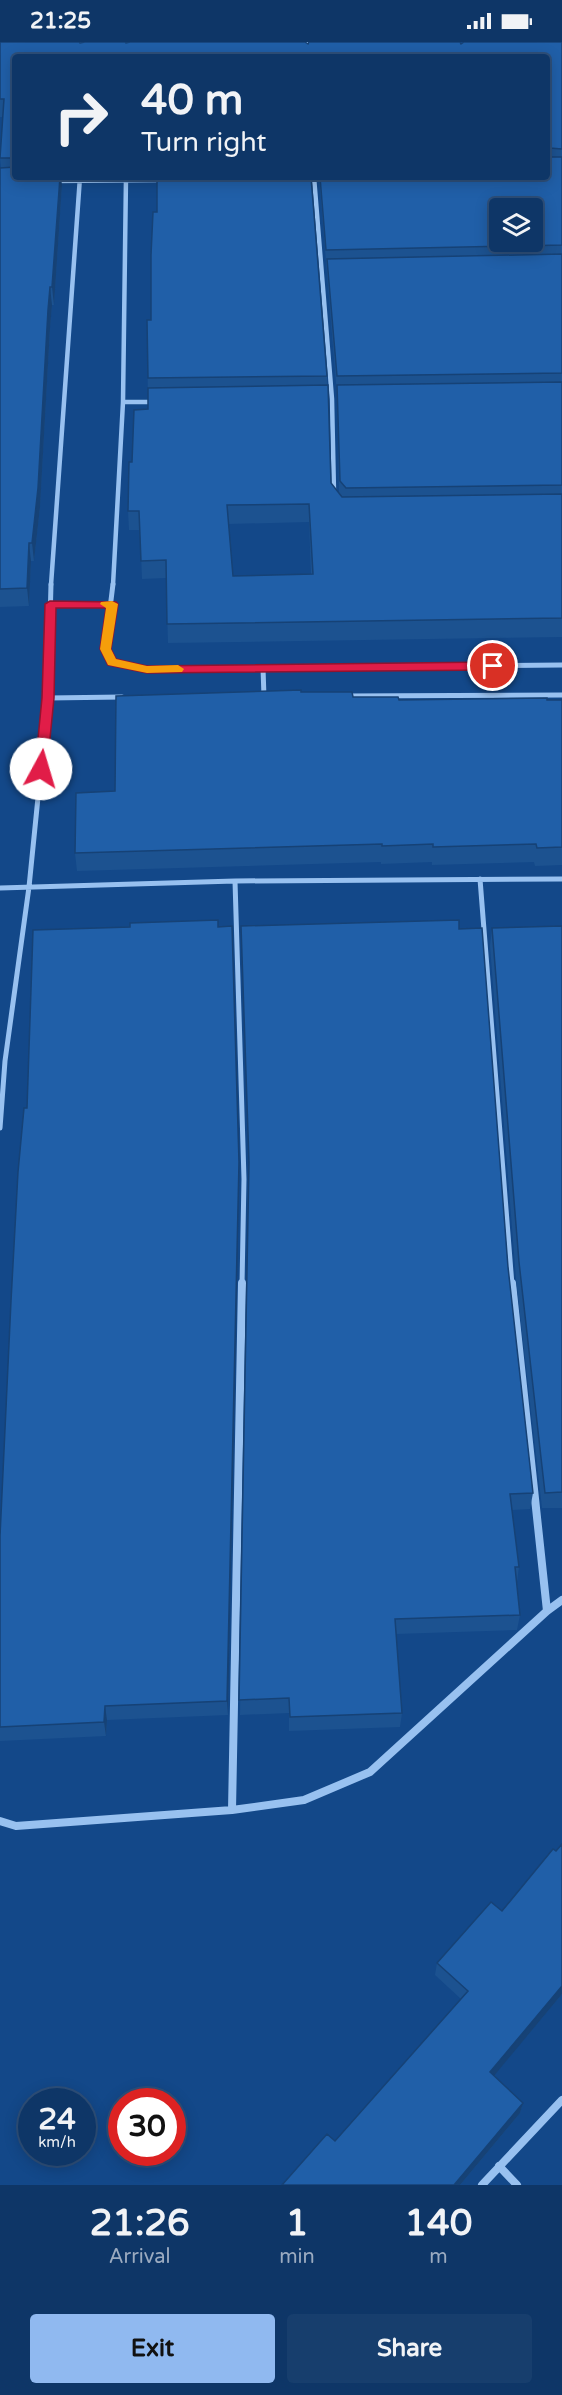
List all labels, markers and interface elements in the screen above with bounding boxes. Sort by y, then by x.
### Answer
text: 21:25 [30,8,91,34]
text: 40 m [141,75,243,126]
icon: right [42,78,120,156]
text: Turn right [141,126,267,159]
map controls [489,198,543,252]
button: layers [489,198,543,252]
pin [467,640,518,691]
icon: arrive [476,649,509,682]
position arrow [9,737,73,801]
speed limit sign: 30 [108,2088,186,2166]
text: 24 [38,2101,76,2138]
text: km/h [38,2133,76,2151]
text: 21:26 [90,2202,190,2245]
text: 1 [286,2202,308,2245]
text: 140 [404,2202,472,2245]
text: Arrival [109,2245,171,2269]
text: min [279,2245,315,2269]
text: m [429,2245,448,2269]
button: Exit [30,2314,275,2383]
button: Share [287,2314,532,2383]

